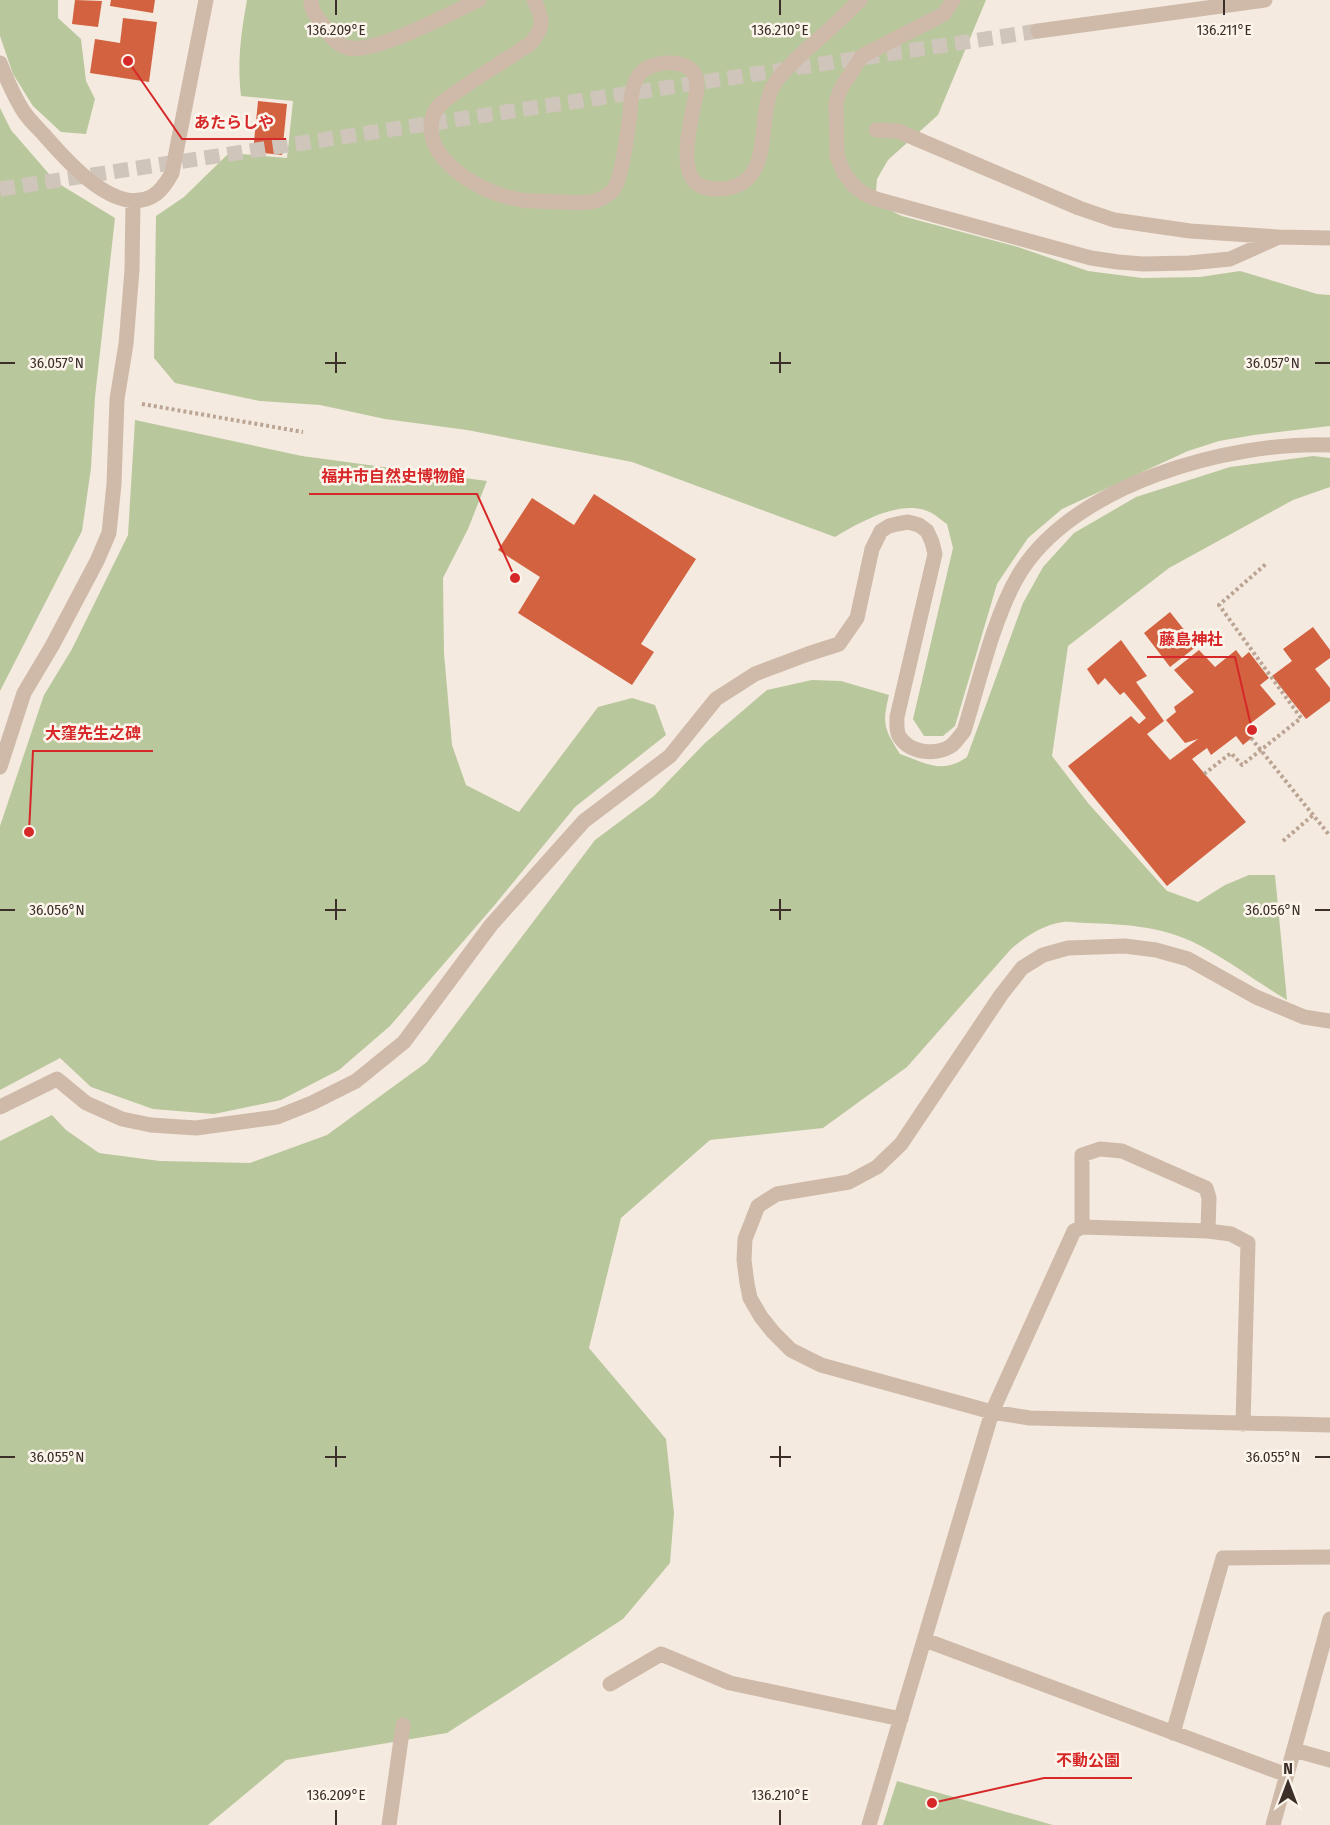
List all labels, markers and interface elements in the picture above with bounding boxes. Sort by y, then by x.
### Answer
text: 136.209°E [307,21,365,39]
text: 136.210°E [751,21,809,39]
text: 136.211°E [1196,21,1252,39]
callout: あたらしや [182,105,286,139]
text: あたらしや [194,113,274,132]
text: 36.057°N [30,354,84,372]
text: 36.057°N [1246,354,1300,372]
callout: 福井市自然史博物館 [309,460,477,494]
text: 福井市自然史博物館 [321,467,465,486]
callout: 藤島神社 [1147,623,1235,657]
text: 藤島神社 [1159,630,1223,649]
callout: 大窪先生之碑 [33,717,153,751]
text: 大窪先生之碑 [45,724,141,743]
text: 36.056°N [29,901,85,919]
text: 36.056°N [1245,901,1301,919]
text: 36.055°N [30,1448,84,1466]
text: 36.055°N [1246,1448,1300,1466]
callout: 不動公園 [1044,1744,1132,1778]
text: 不動公園 [1056,1751,1120,1770]
north arrow [1258,1753,1318,1813]
text: N [1283,1759,1293,1778]
text: 136.209°E [307,1786,365,1804]
text: 136.210°E [751,1786,809,1804]

